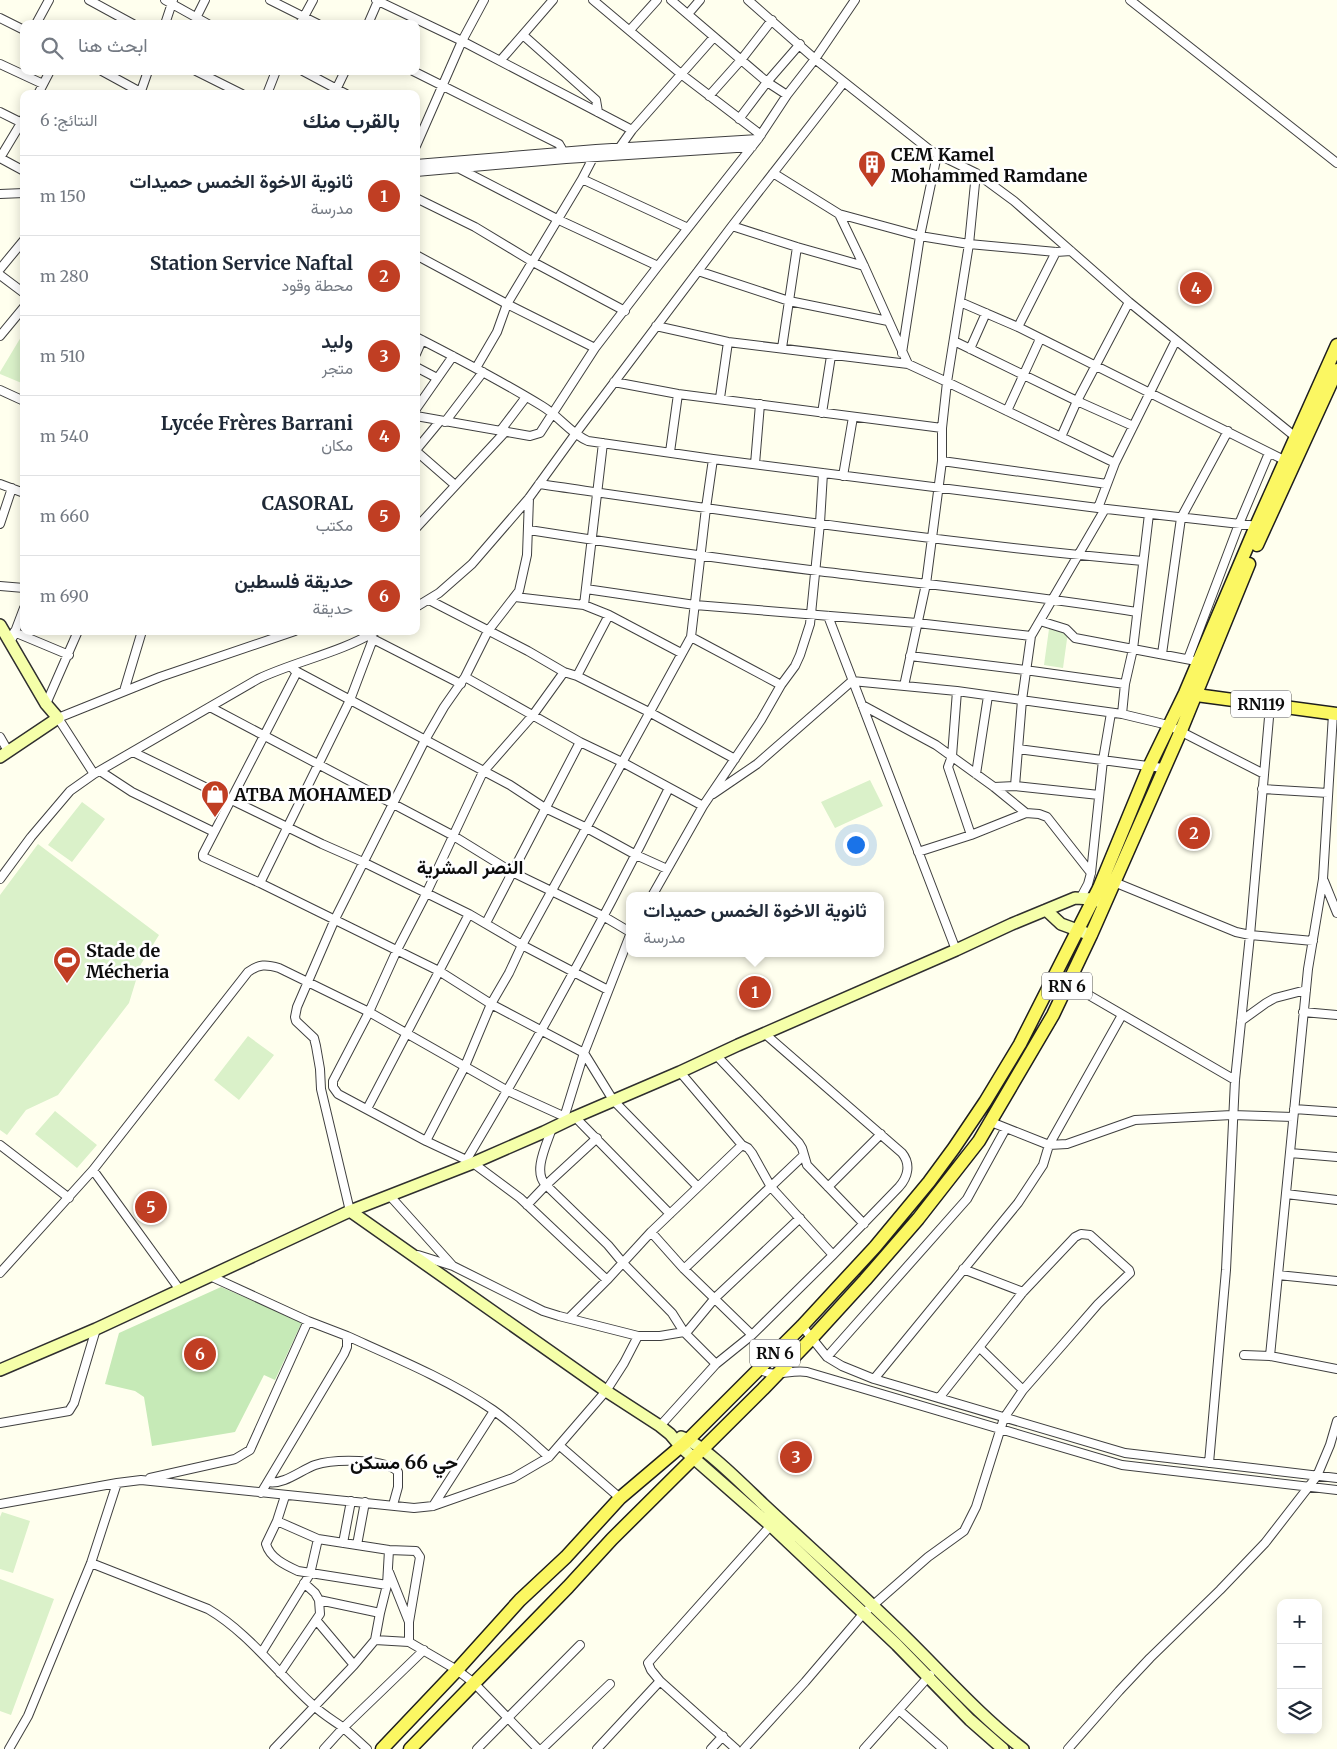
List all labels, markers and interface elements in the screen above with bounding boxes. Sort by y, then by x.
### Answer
search box [20,20,420,75]
text: ابحث هنا [78,33,148,57]
icon: search [38,34,66,62]
text: بالقرب منك [303,107,400,134]
text: النتائج: 6 [40,110,98,130]
place label: CEM Kamel Mohammed Ramdane [891,143,1088,187]
building icon: CEM Kamel Mohammed Ramdane [857,149,887,188]
text: ثانوية الاخوة الخمس حميدات [129,169,353,193]
text: 150 m [40,186,86,206]
text: 1 [380,186,388,206]
text: مدرسة [311,198,353,218]
text: Station Service Naftal [150,251,353,275]
text: 280 m [40,266,89,286]
text: 2 [379,266,389,286]
pin: 4 [1180,269,1212,307]
text: محطة وقود [281,275,353,295]
text: وليد [321,329,353,353]
text: 510 m [40,346,85,366]
text: 3 [379,346,389,366]
text: متجر [322,358,353,378]
text: Lycée Frères Barrani [161,411,353,435]
text: 540 m [40,426,89,446]
text: 4 [379,426,389,446]
text: مكان [321,435,353,455]
text: CASORAL [262,491,353,515]
text: 660 m [40,506,89,526]
text: 5 [379,506,389,526]
text: مكتب [316,515,353,535]
text: حديقة فلسطين [234,569,353,593]
text: 690 m [40,586,89,606]
text: 6 [379,586,389,606]
text: حديقة [313,598,353,618]
road number: RN119 [1231,691,1291,718]
shop icon: ATBA MOHAMED [200,779,230,818]
place label: ATBA MOHAMED [233,783,392,806]
pin: 2 [1178,814,1210,852]
your location [843,832,869,858]
district label: النصر المشرية [417,855,523,880]
popup [626,892,884,957]
text: ثانوية الاخوة الخمس حميدات [643,898,867,922]
text: مدرسة [643,927,685,947]
place label: Stade de Mécheria [86,939,169,983]
sports icon: Stade de Mécheria [52,945,82,984]
road number: RN 6 [1042,972,1092,999]
pin: 1 [739,973,771,1011]
pin: 5 [135,1188,167,1226]
pin: 6 [184,1335,216,1373]
road number: RN 6 [750,1340,800,1366]
pin: 3 [780,1438,812,1476]
district label: حي 66 مسكن [350,1450,458,1479]
map controls [1277,1599,1322,1734]
button: + [1277,1599,1322,1644]
button: − [1277,1644,1322,1689]
button: layers [1277,1689,1322,1734]

